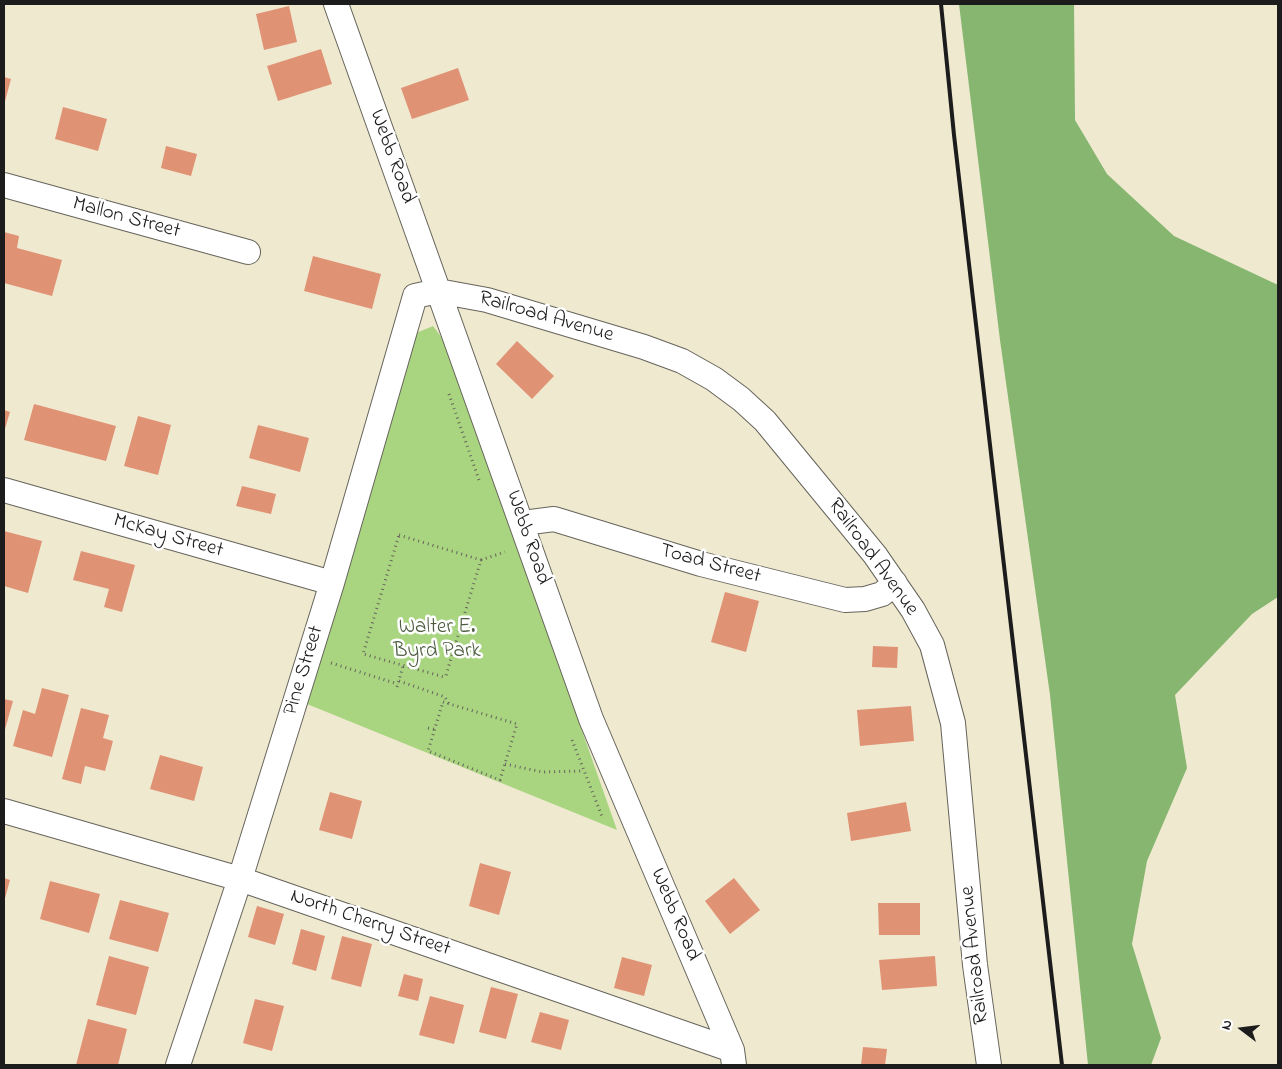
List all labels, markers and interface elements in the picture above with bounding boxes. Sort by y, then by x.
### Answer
street label: Webb Road [362,107,420,207]
street label: Mallon Street [69,193,183,245]
street label: Railroad Avenue [476,287,616,349]
street label: Webb Road [499,487,555,589]
street label: Railroad Avenue [821,494,923,622]
street label: McKay Street [110,509,226,565]
street label: Toad Street [657,539,763,591]
park label: Walter E. Byrd Park [393,616,481,666]
street label: Pine Street [279,623,331,719]
street label: Webb Road [643,865,705,965]
street label: North Cherry Street [287,885,453,963]
street label: Railroad Avenue [956,885,996,1025]
north arrow [1217,1004,1267,1054]
text: N [1216,1018,1238,1032]

